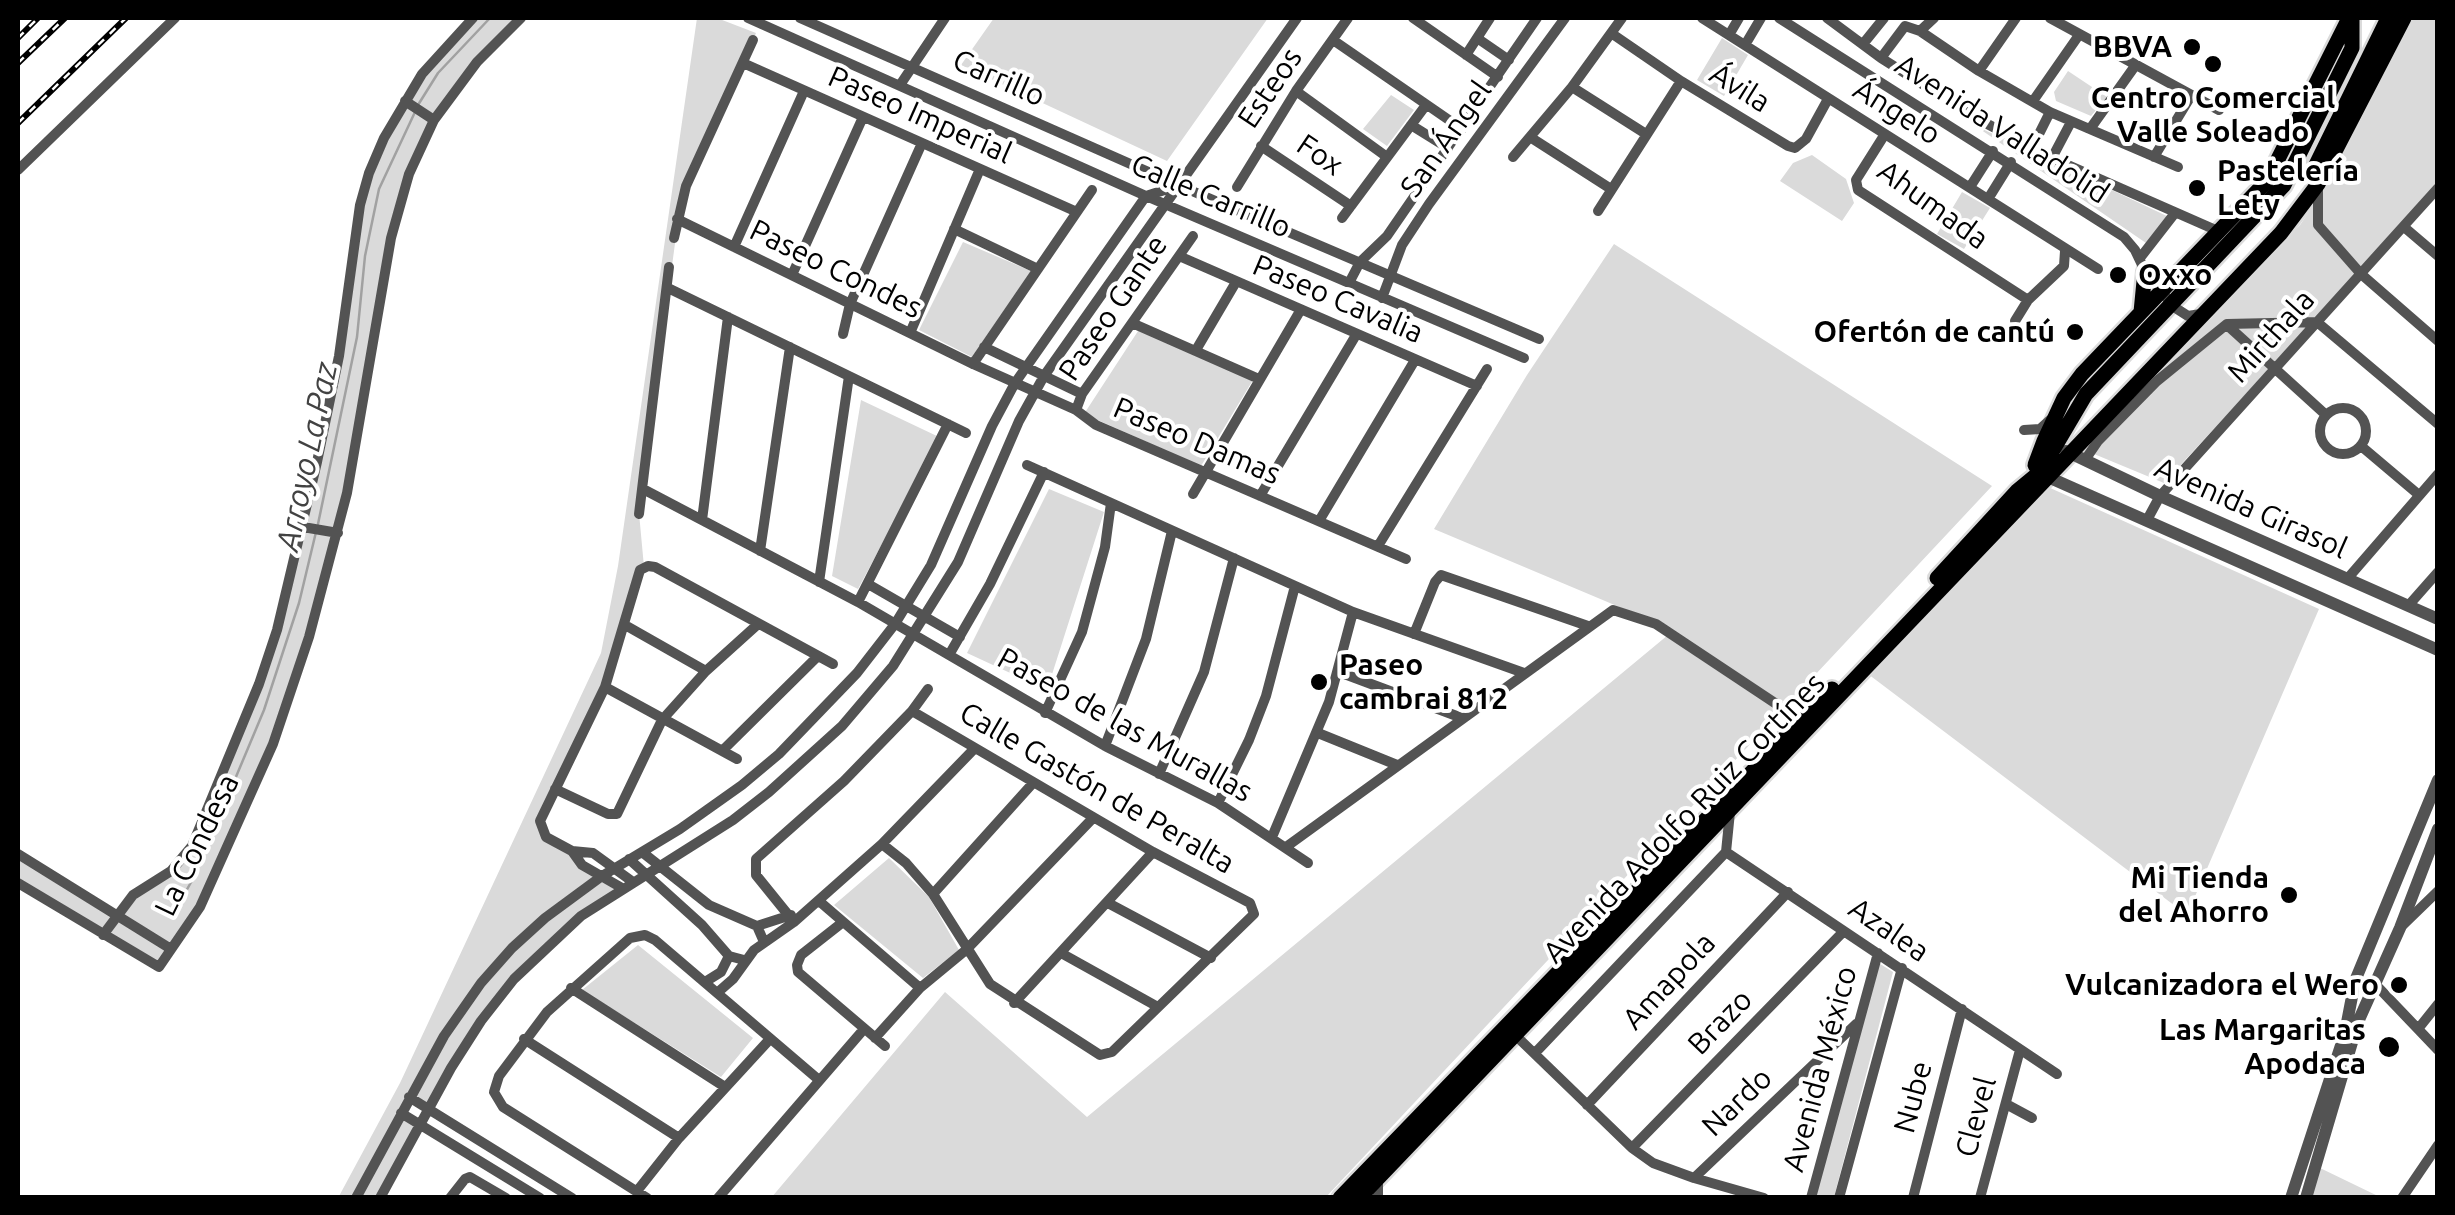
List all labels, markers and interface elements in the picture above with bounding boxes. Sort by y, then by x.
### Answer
place label: BBVA [2093,29,2172,65]
marker: BBVA [2181,36,2203,58]
street label: Esteos [1230,41,1310,135]
street label: Carrillo [947,42,1051,114]
street label: Avenida Valladolid [1888,47,2116,211]
marker: Centro Comercial Valle Soleado [2202,53,2224,75]
street label: Ávila [1703,56,1777,120]
street label: Paseo Imperial [823,59,1017,171]
street label: Ángelo [1847,71,1947,153]
street label: San Ángel [1393,74,1499,204]
place label: Centro Comercial Valle Soleado [2091,80,2335,150]
street label: Fox [1290,127,1350,183]
street label: Calle Carrillo [1126,146,1296,246]
street label: Ahumada [1871,153,1995,257]
place label: Pastelería Lety [2217,153,2359,224]
marker: Pastelería Lety [2186,177,2208,199]
street label: Paseo Condes [744,212,928,326]
street label: Paseo Gante [1051,228,1175,388]
street label: Paseo Cavalia [1247,247,1429,351]
place label: Oxxo [2138,257,2212,293]
marker: Oxxo [2107,264,2129,286]
street label: Mirthala [2220,282,2322,390]
place label: Ofertón de cantú [1814,314,2055,350]
marker: Ofertón de cantú [2064,321,2086,343]
water label: Arroyo La Paz [268,359,346,555]
street label: Paseo Damas [1108,390,1286,492]
street label: Avenida Girasol [2149,449,2353,567]
street label: Paseo de las Murallas [991,640,1259,810]
place label: Paseo cambrai 812 [1339,647,1508,718]
street label: Avenida Adolfo Ruiz Cortínes [1536,665,1832,971]
marker: Paseo cambrai 812 [1308,671,1330,693]
street label: Calle Gastón de Peralta [953,695,1241,881]
street label: La Condesa [147,768,247,922]
place label: Mi Tienda del Ahorro [2118,860,2269,930]
marker: Mi Tienda del Ahorro [2278,884,2300,906]
street label: Azalea [1842,890,1936,970]
street label: Amapola [1615,925,1723,1037]
street label: Avenida México [1775,962,1865,1176]
place label: Vulcanizadora el Wero [2065,967,2379,1003]
marker: Vulcanizadora el Wero [2388,974,2410,996]
street label: Brazo [1680,982,1760,1062]
place label: Las Margaritas Apodaca [2159,1012,2366,1082]
marker: Las Margaritas Apodaca [2376,1034,2402,1060]
street label: Nube [1886,1057,1940,1137]
street label: Nardo [1695,1060,1779,1144]
street label: Clevel [1948,1073,2004,1161]

